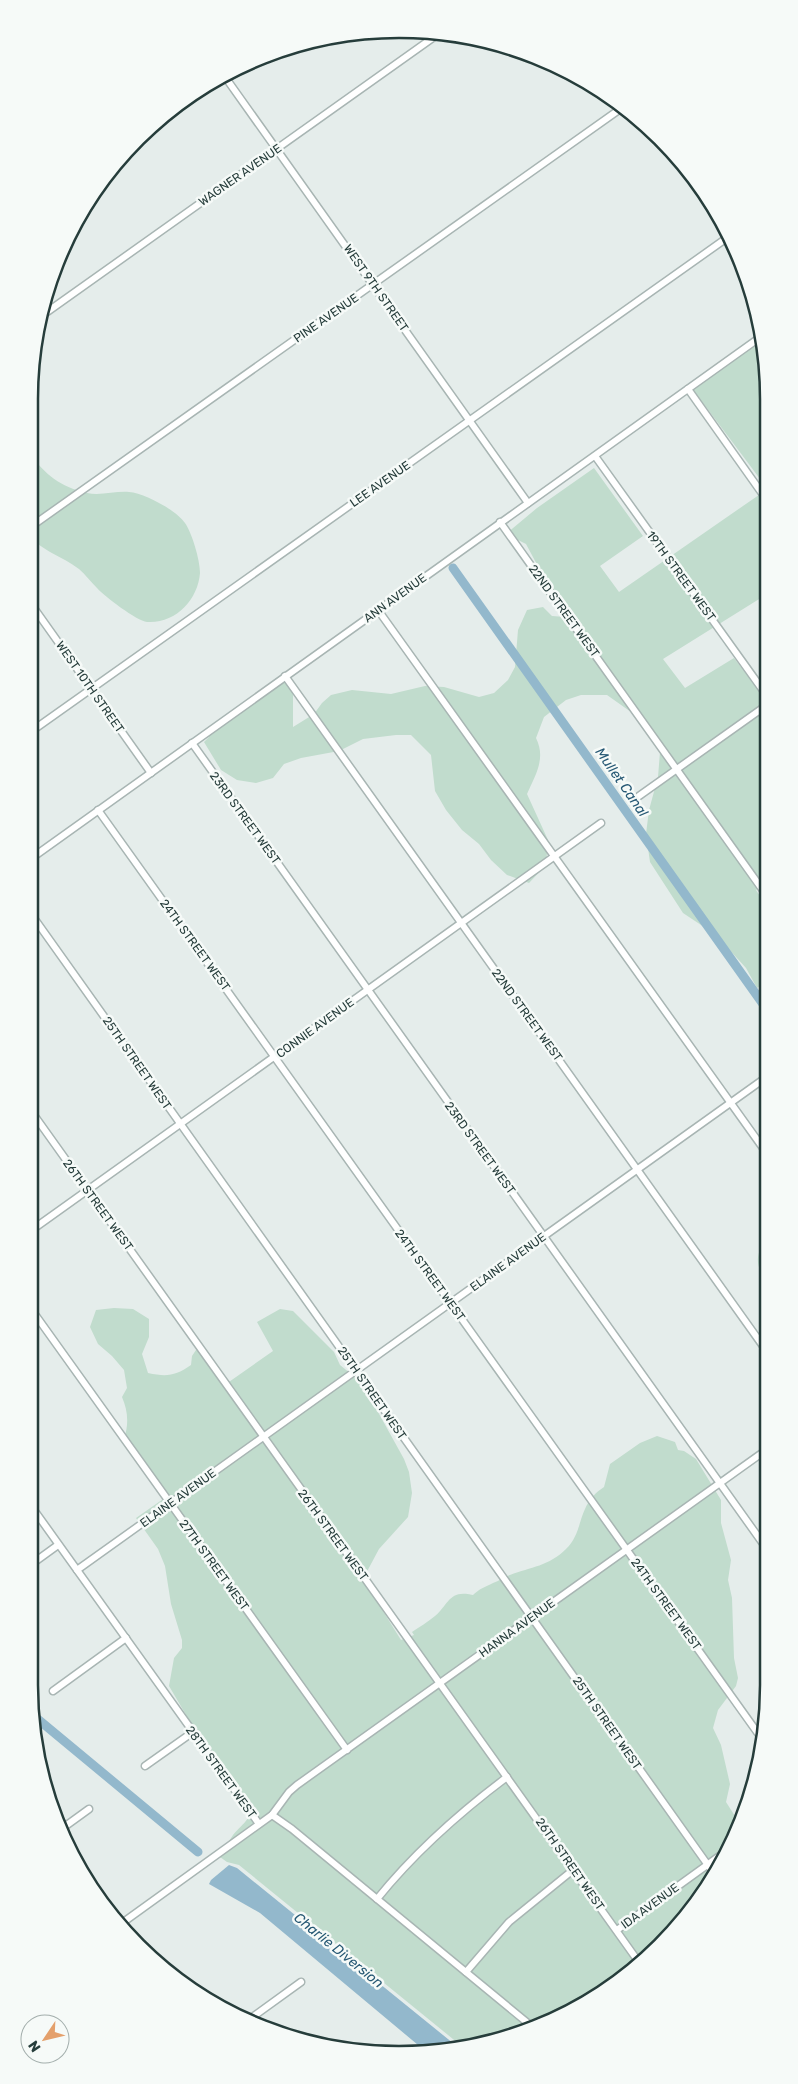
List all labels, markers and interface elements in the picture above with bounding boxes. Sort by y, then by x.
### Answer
street label: WAGNER AVENUE [196,141,284,209]
street label: WEST 9TH STREET [341,242,411,334]
street label: PINE AVENUE [291,291,361,345]
street label: LEE AVENUE [347,458,413,510]
street label: 19TH STREET WEST [644,528,718,624]
street label: 22ND STREET WEST [526,562,602,660]
street label: ANN AVENUE [361,571,429,625]
street label: WEST 10TH STREET [53,638,127,736]
water label: Mullet Canal [591,744,652,821]
street label: 23RD STREET WEST [207,769,283,867]
street label: 24TH STREET WEST [157,896,233,994]
street label: 22ND STREET WEST [489,966,565,1064]
street label: CONNIE AVENUE [273,995,357,1061]
street label: 25TH STREET WEST [100,1014,174,1112]
street label: 23RD STREET WEST [442,1099,518,1197]
street label: 26TH STREET WEST [60,1157,136,1253]
street label: 24TH STREET WEST [392,1226,468,1324]
street label: ELAINE AVENUE [467,1230,549,1294]
street label: 25TH STREET WEST [335,1344,409,1442]
street label: ELAINE AVENUE [137,1466,219,1530]
street label: 26TH STREET WEST [295,1487,371,1583]
street label: 27TH STREET WEST [176,1517,252,1613]
street label: 24TH STREET WEST [628,1555,704,1653]
street label: HANNA AVENUE [476,1596,558,1660]
street label: 25TH STREET WEST [570,1674,644,1772]
street label: 28TH STREET WEST [183,1723,259,1821]
street label: 26TH STREET WEST [533,1815,607,1913]
street label: IDA AVENUE [618,1880,682,1932]
water label: Charlie Diversion [290,1909,387,1992]
north arrow [20,2014,70,2064]
text: N [25,2037,45,2055]

